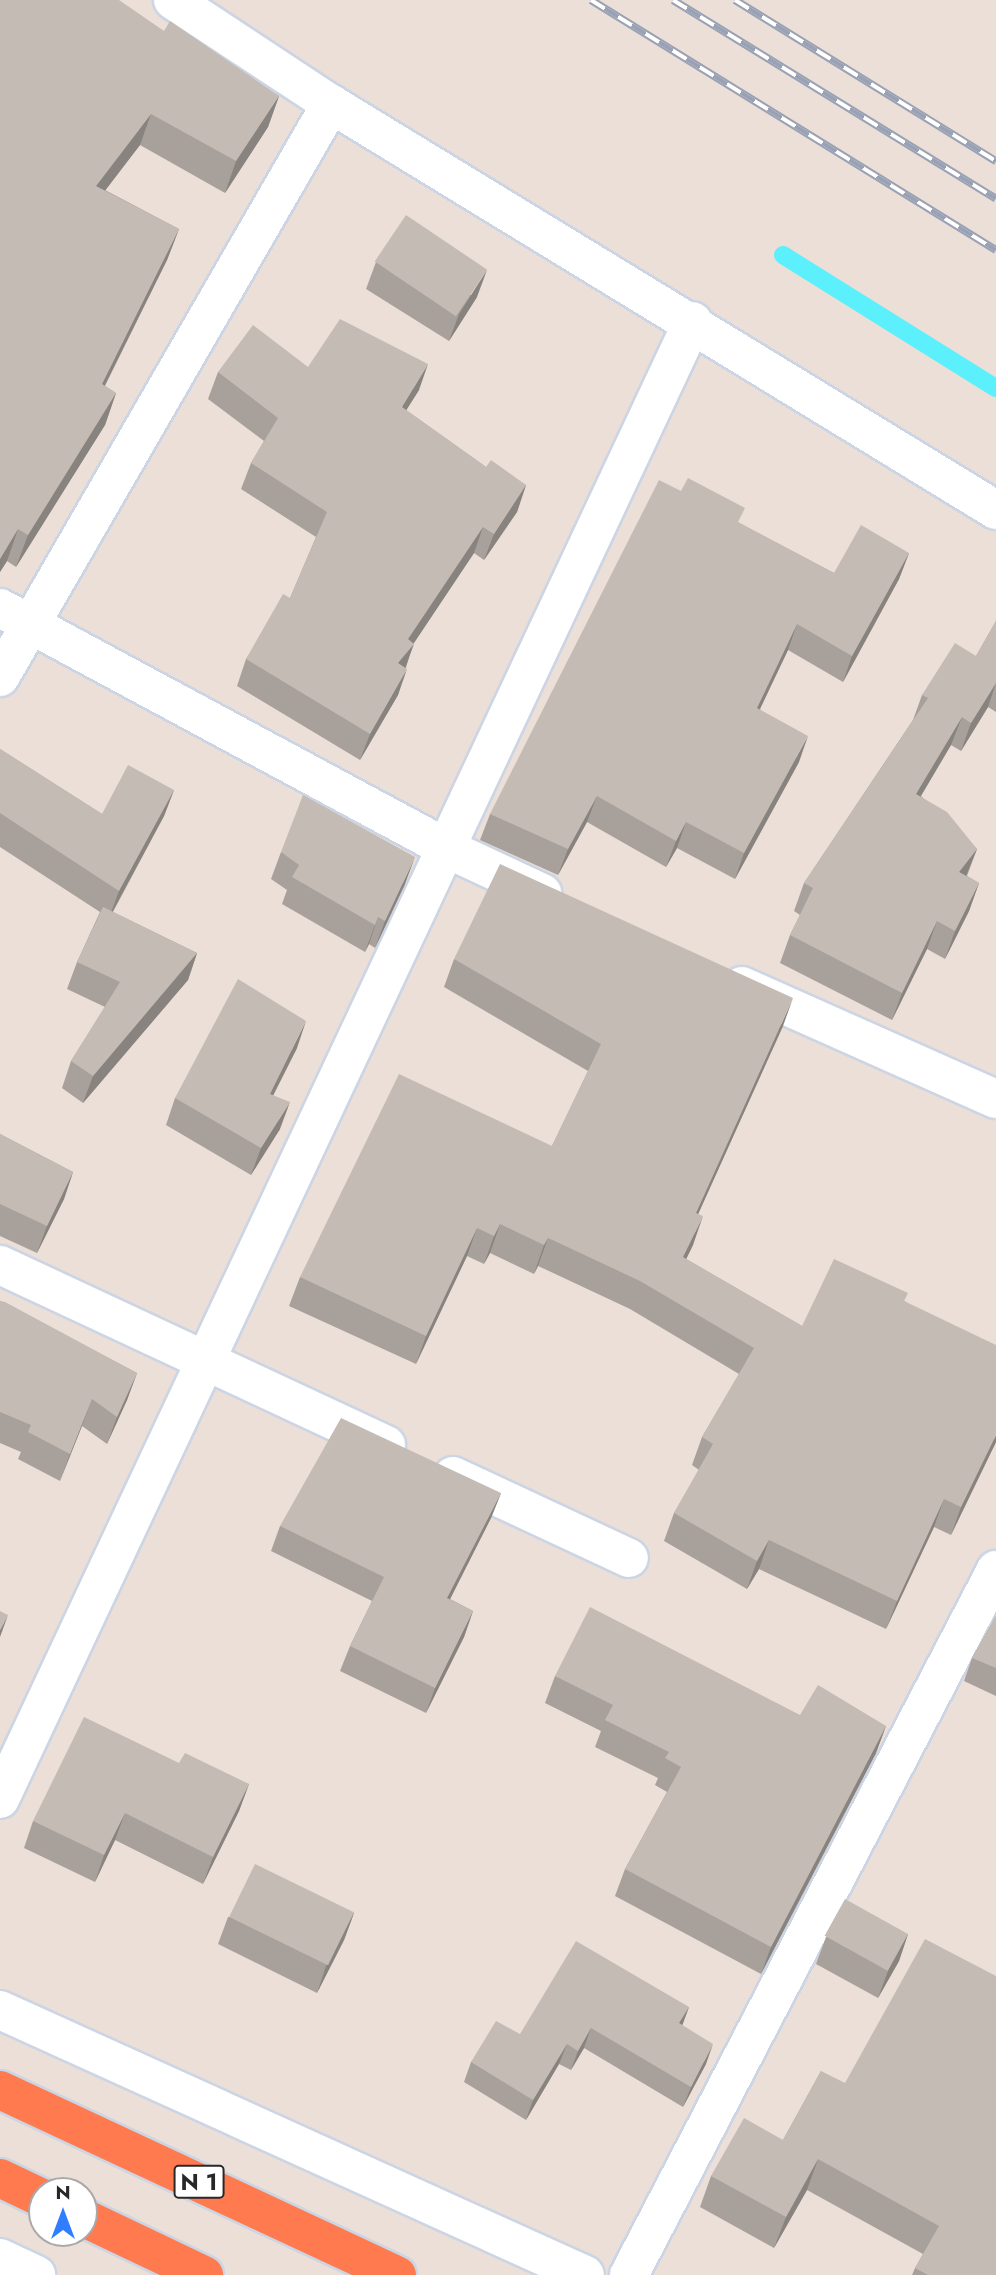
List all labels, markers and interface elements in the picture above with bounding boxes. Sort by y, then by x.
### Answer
road number: N 1 [173,2162,225,2202]
north arrow [28,2177,98,2247]
text: N [55,2179,71,2206]

